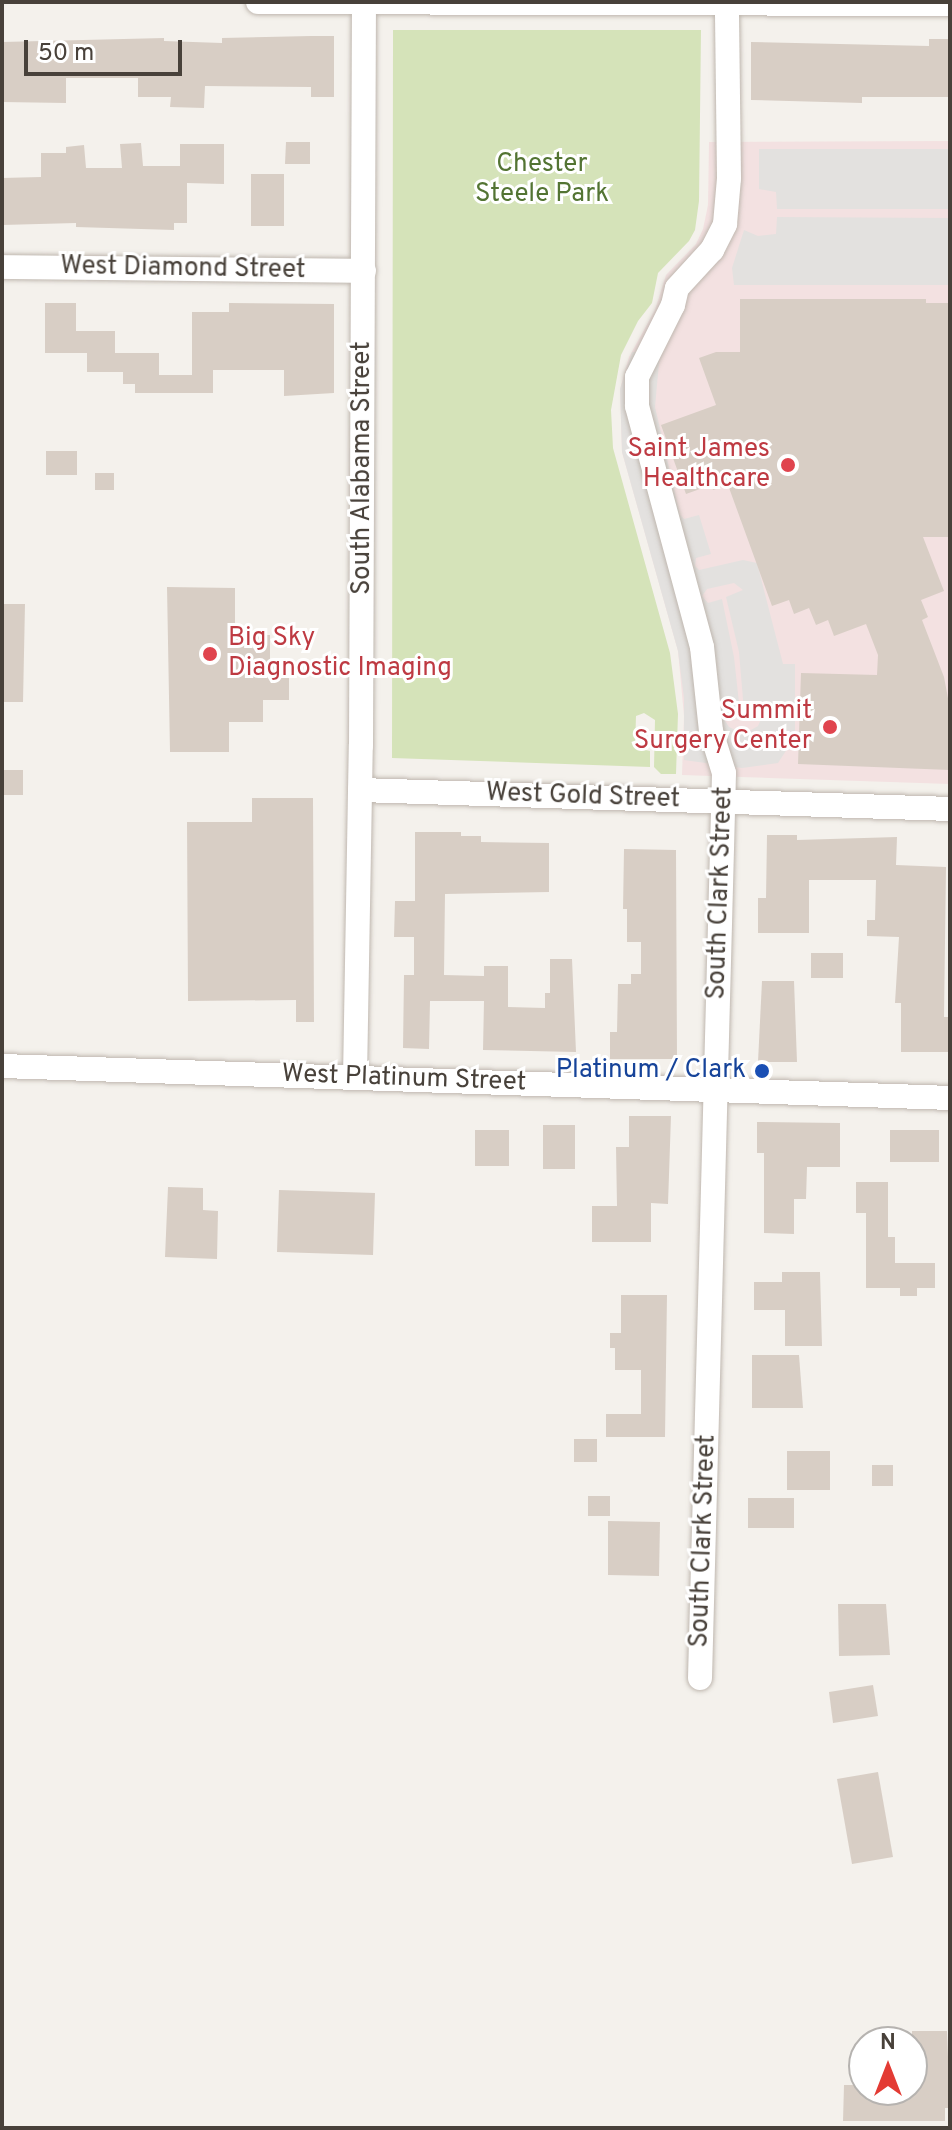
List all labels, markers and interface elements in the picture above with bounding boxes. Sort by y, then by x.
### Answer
scale bar [28,24,186,74]
text: 50 m [38,39,94,69]
park label: Chester Steele Park [475,149,609,210]
street label: West Diamond Street [60,251,306,287]
street label: South Alabama Street [347,341,379,595]
place label: Saint James Healthcare [627,434,770,496]
marker: Saint James Healthcare [777,454,799,476]
place label: Big Sky Diagnostic Imaging [228,623,452,684]
marker: Big Sky Diagnostic Imaging [199,643,221,665]
place label: Summit Surgery Center [634,696,812,758]
marker: Summit Surgery Center [819,716,841,738]
street label: West Gold Street [485,778,681,816]
street label: South Clark Street [702,786,740,1000]
place label: Platinum / Clark [556,1055,746,1087]
street label: West Platinum Street [281,1059,527,1099]
marker: Platinum / Clark [753,1062,771,1080]
street label: South Clark Street [685,1434,723,1648]
north arrow [848,2026,928,2106]
text: N [880,2030,896,2057]

